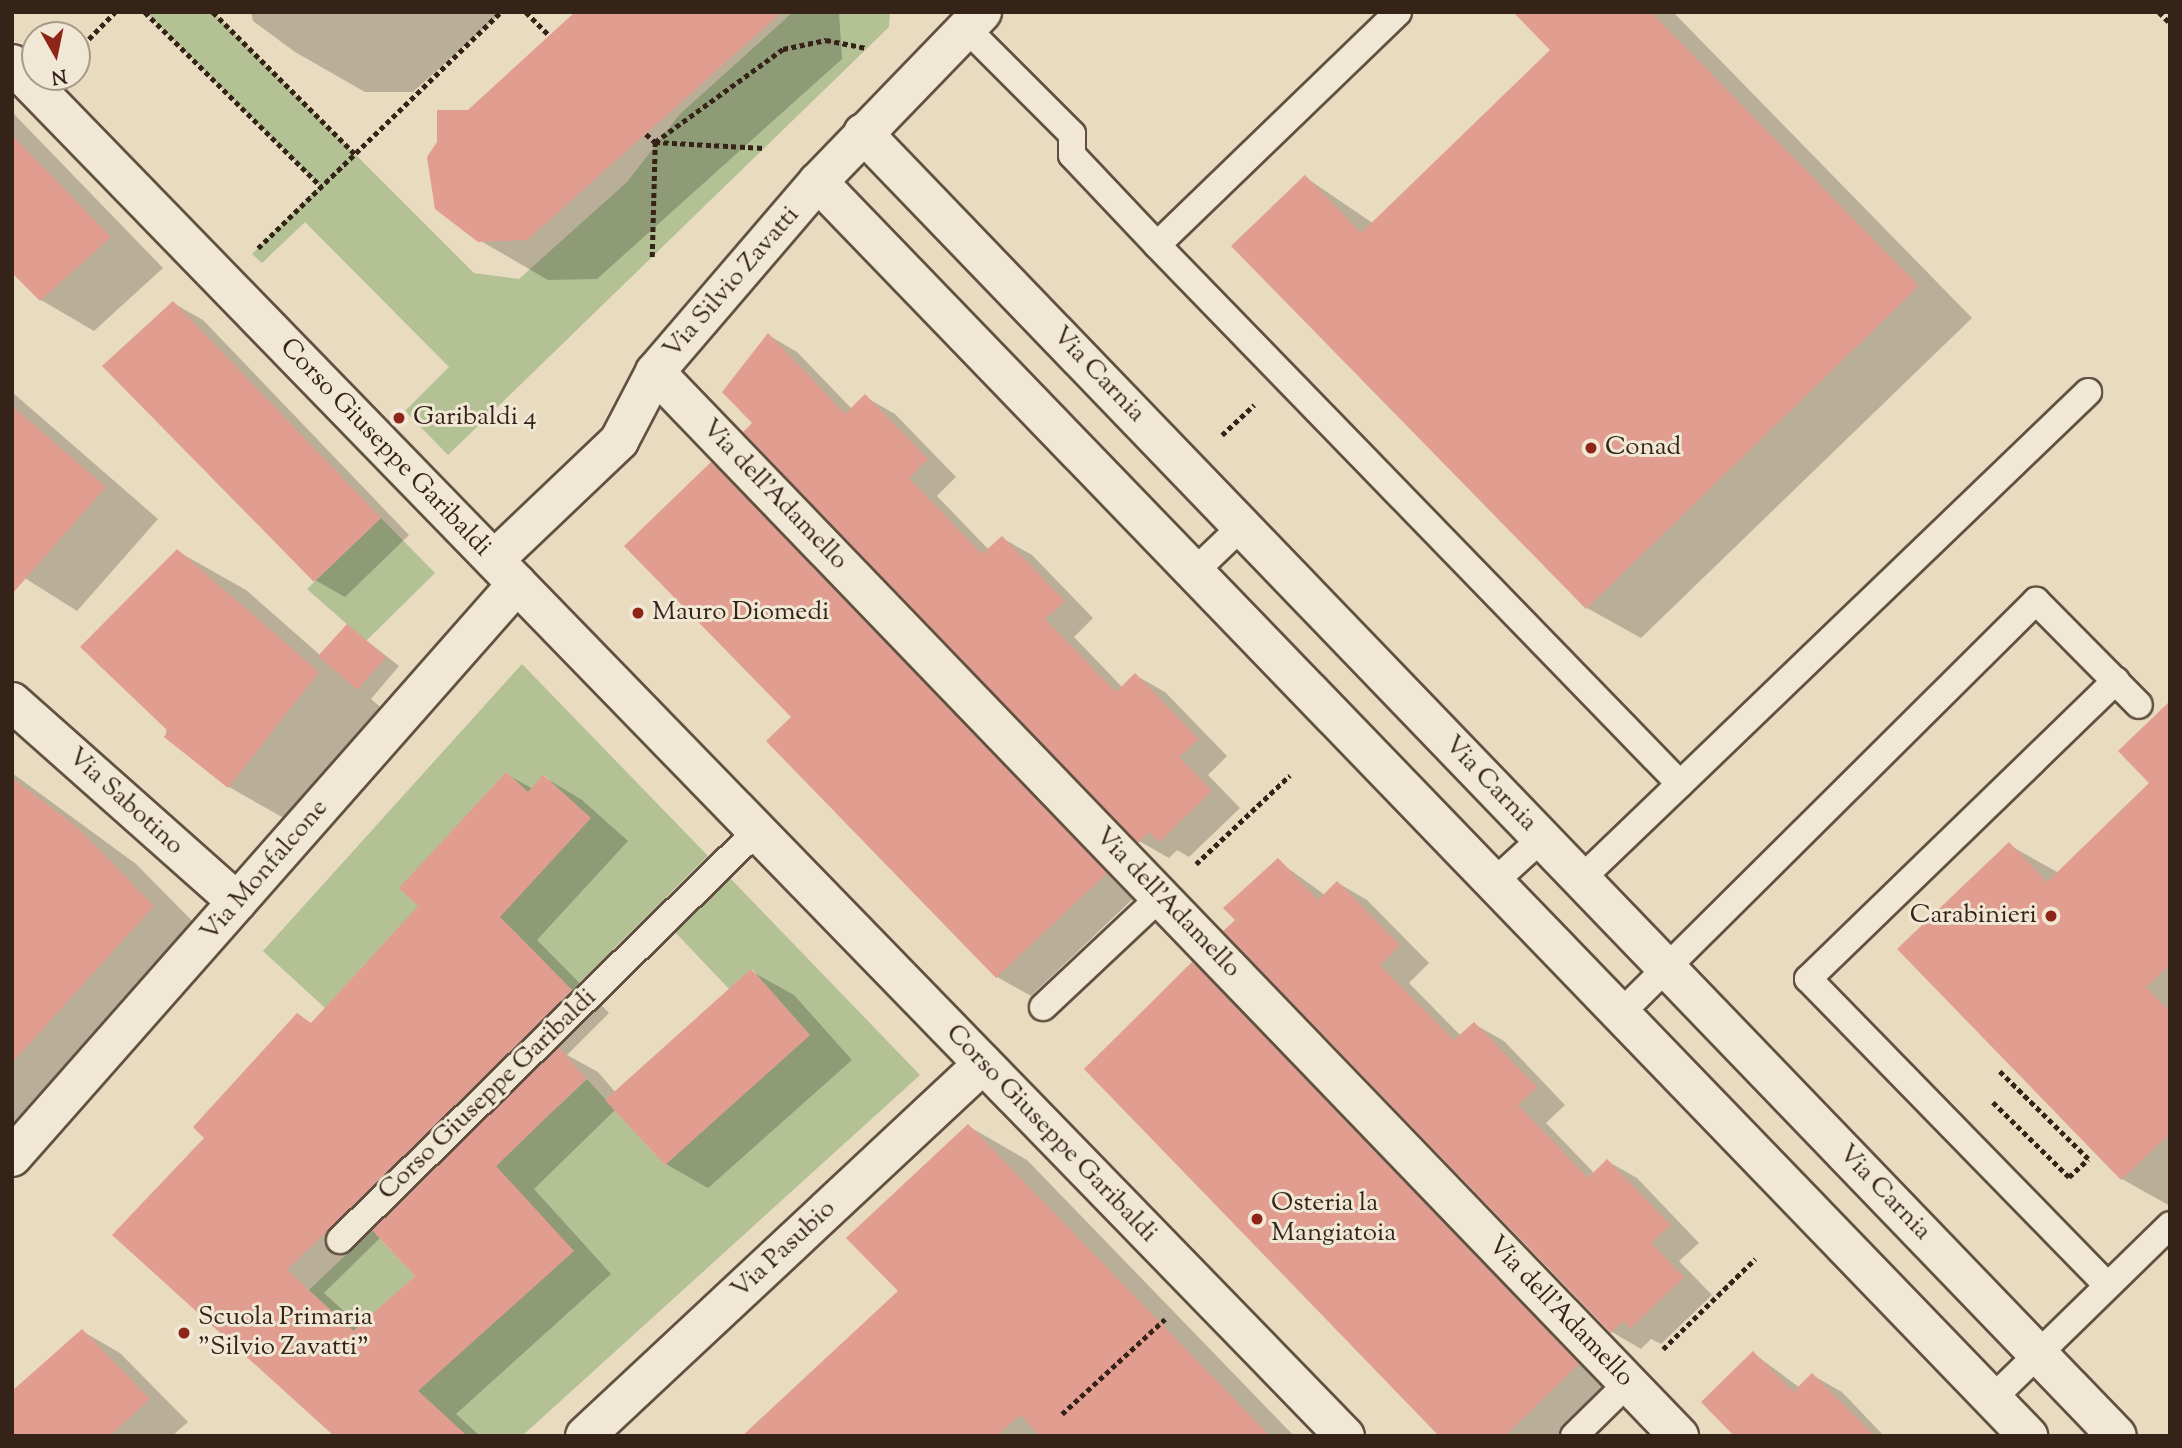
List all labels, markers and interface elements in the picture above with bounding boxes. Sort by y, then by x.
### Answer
north arrow [21,21,91,91]
text: N [49,61,69,90]
street label: Via Silvio Zavatti [657,200,807,366]
street label: Via Carnia [1045,321,1151,429]
street label: Corso Giuseppe Garibaldi [273,332,497,564]
place label: Garibaldi 4 [413,402,537,434]
marker: Garibaldi 4 [391,410,407,426]
street label: Via dell'Adamello [694,413,854,577]
place label: Conad [1605,432,1681,464]
marker: Conad [1583,440,1599,456]
place label: Mauro Diomedi [652,597,830,629]
marker: Mauro Diomedi [630,605,646,621]
street label: Via Carnia [1437,730,1543,838]
street label: Via Sabotino [60,742,190,862]
street label: Via Monfalcone [195,793,335,949]
street label: Via dell'Adamello [1087,821,1247,985]
place label: Carabinieri [1910,900,2037,932]
marker: Carabinieri [2043,908,2059,924]
street label: Corso Giuseppe Garibaldi [372,983,604,1207]
street label: Corso Giuseppe Garibaldi [939,1018,1163,1250]
street label: Via Carnia [1831,1139,1937,1247]
place label: Osteria la Mangiatoia [1271,1188,1396,1250]
street label: Via Pasubio [725,1194,843,1306]
marker: Osteria la Mangiatoia [1249,1211,1265,1227]
street label: Via dell'Adamello [1480,1230,1640,1394]
place label: Scuola Primaria "Silvio Zavatti" [198,1302,373,1364]
marker: Scuola Primaria "Silvio Zavatti" [176,1325,192,1341]

